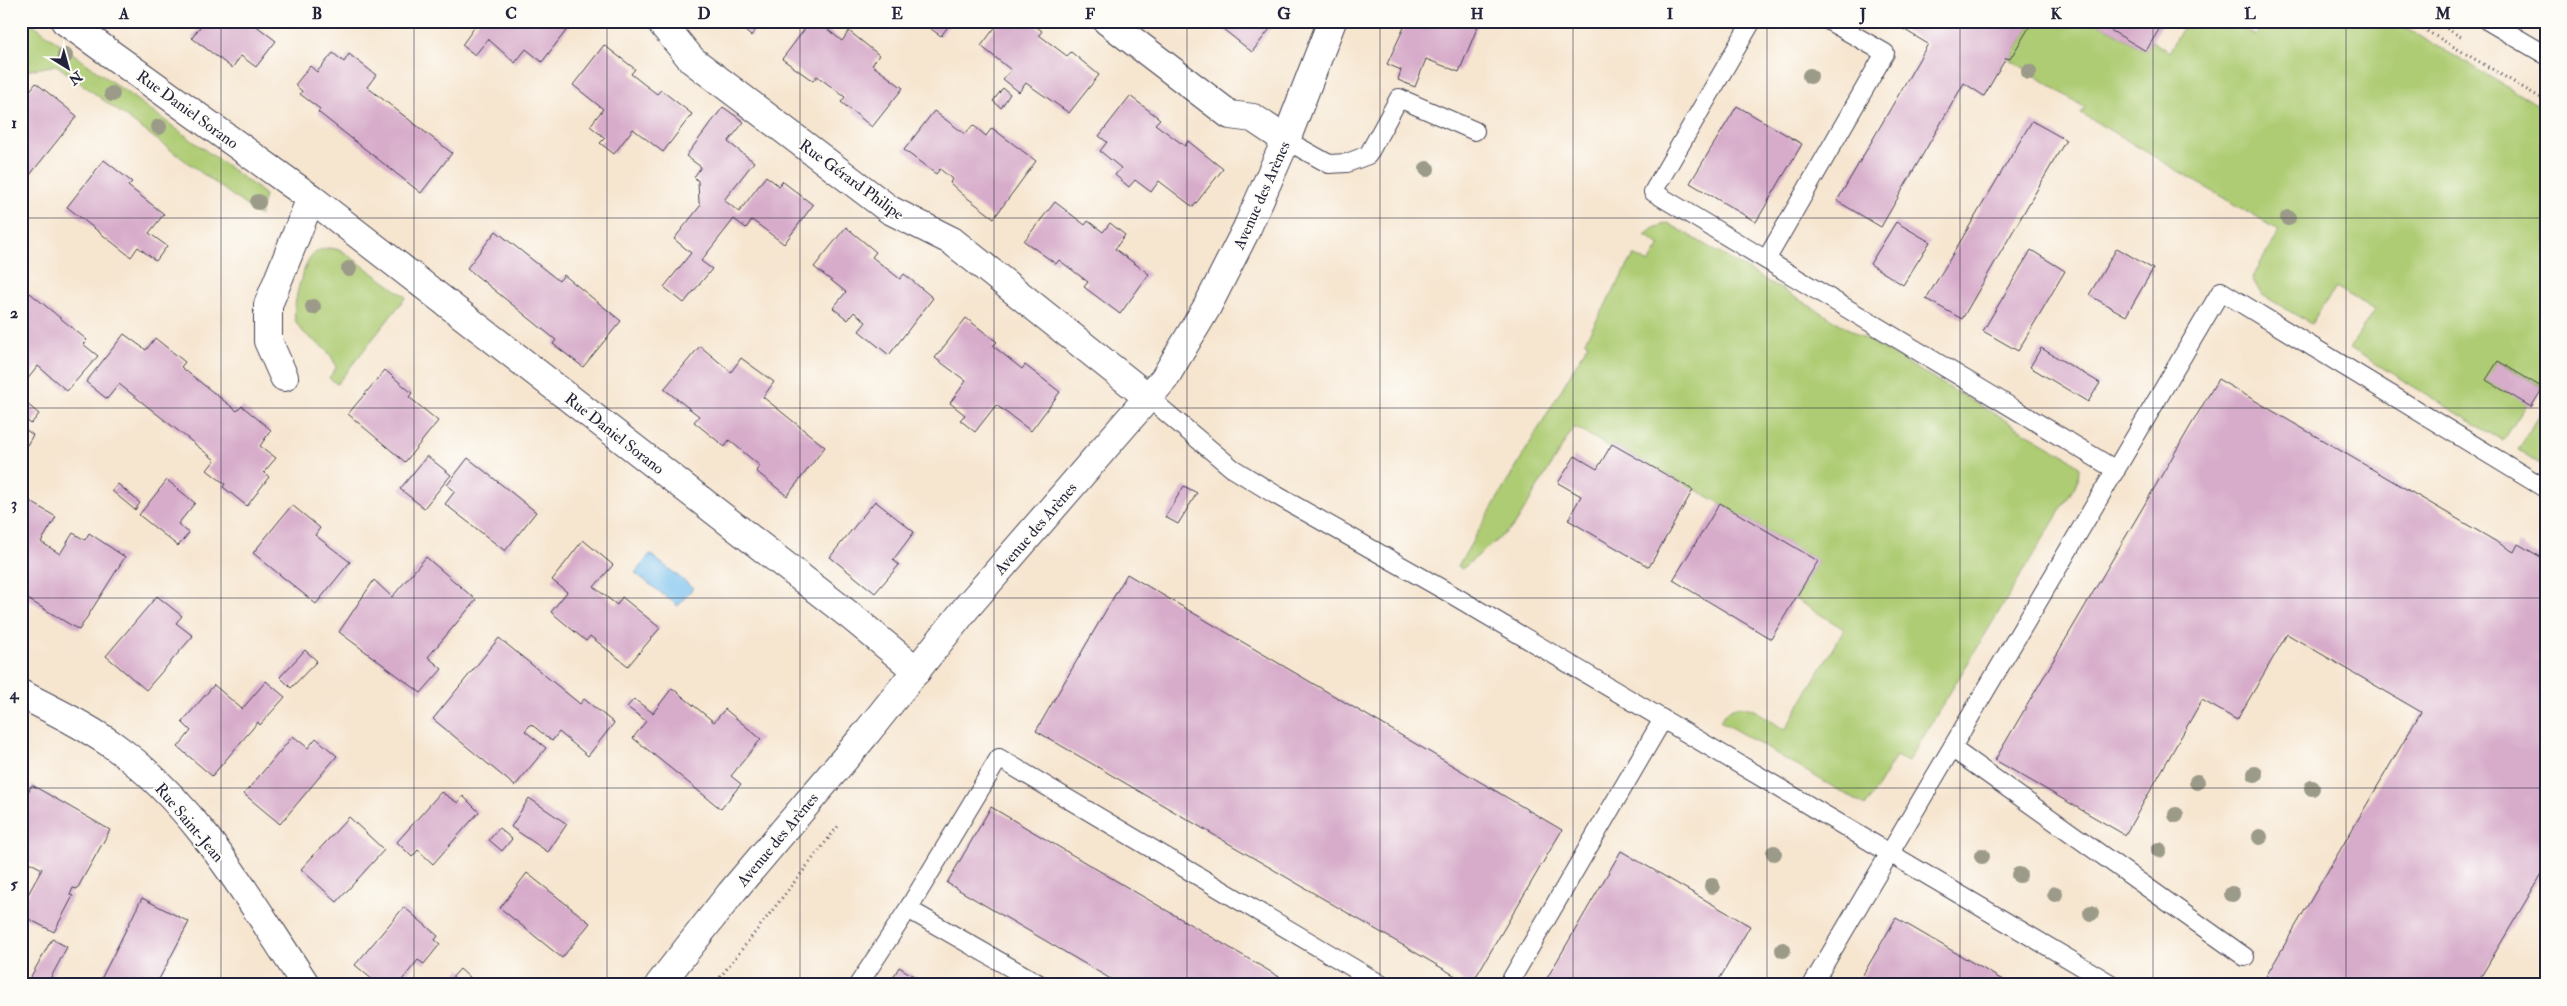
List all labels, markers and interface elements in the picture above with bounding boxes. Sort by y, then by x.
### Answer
text: A [118,4,130,24]
text: B [312,4,322,24]
text: C [505,4,517,24]
text: D [697,4,711,24]
text: E [891,4,903,24]
text: F [1085,4,1095,24]
text: G [1277,4,1291,24]
text: H [1470,4,1484,24]
text: I [1667,4,1674,24]
text: J [1859,4,1867,25]
text: K [2050,4,2062,24]
text: L [2244,4,2256,24]
text: M [2434,4,2451,24]
north arrow [42,42,92,92]
street label: Rue Daniel Sorano [133,66,242,154]
text: N [65,67,86,89]
text: 1 [11,113,17,133]
street label: Rue Gérard Philipe [795,135,908,225]
street label: Avenue des Arènes [1229,138,1295,254]
text: 2 [10,303,18,323]
street label: Rue Daniel Sorano [561,389,668,479]
street label: Avenue des Arènes [989,478,1081,580]
text: 3 [11,494,17,514]
text: 4 [9,684,20,704]
street label: Rue Saint-Jean [150,779,228,867]
street label: Avenue des Arènes [732,789,823,891]
text: 5 [10,874,18,894]

